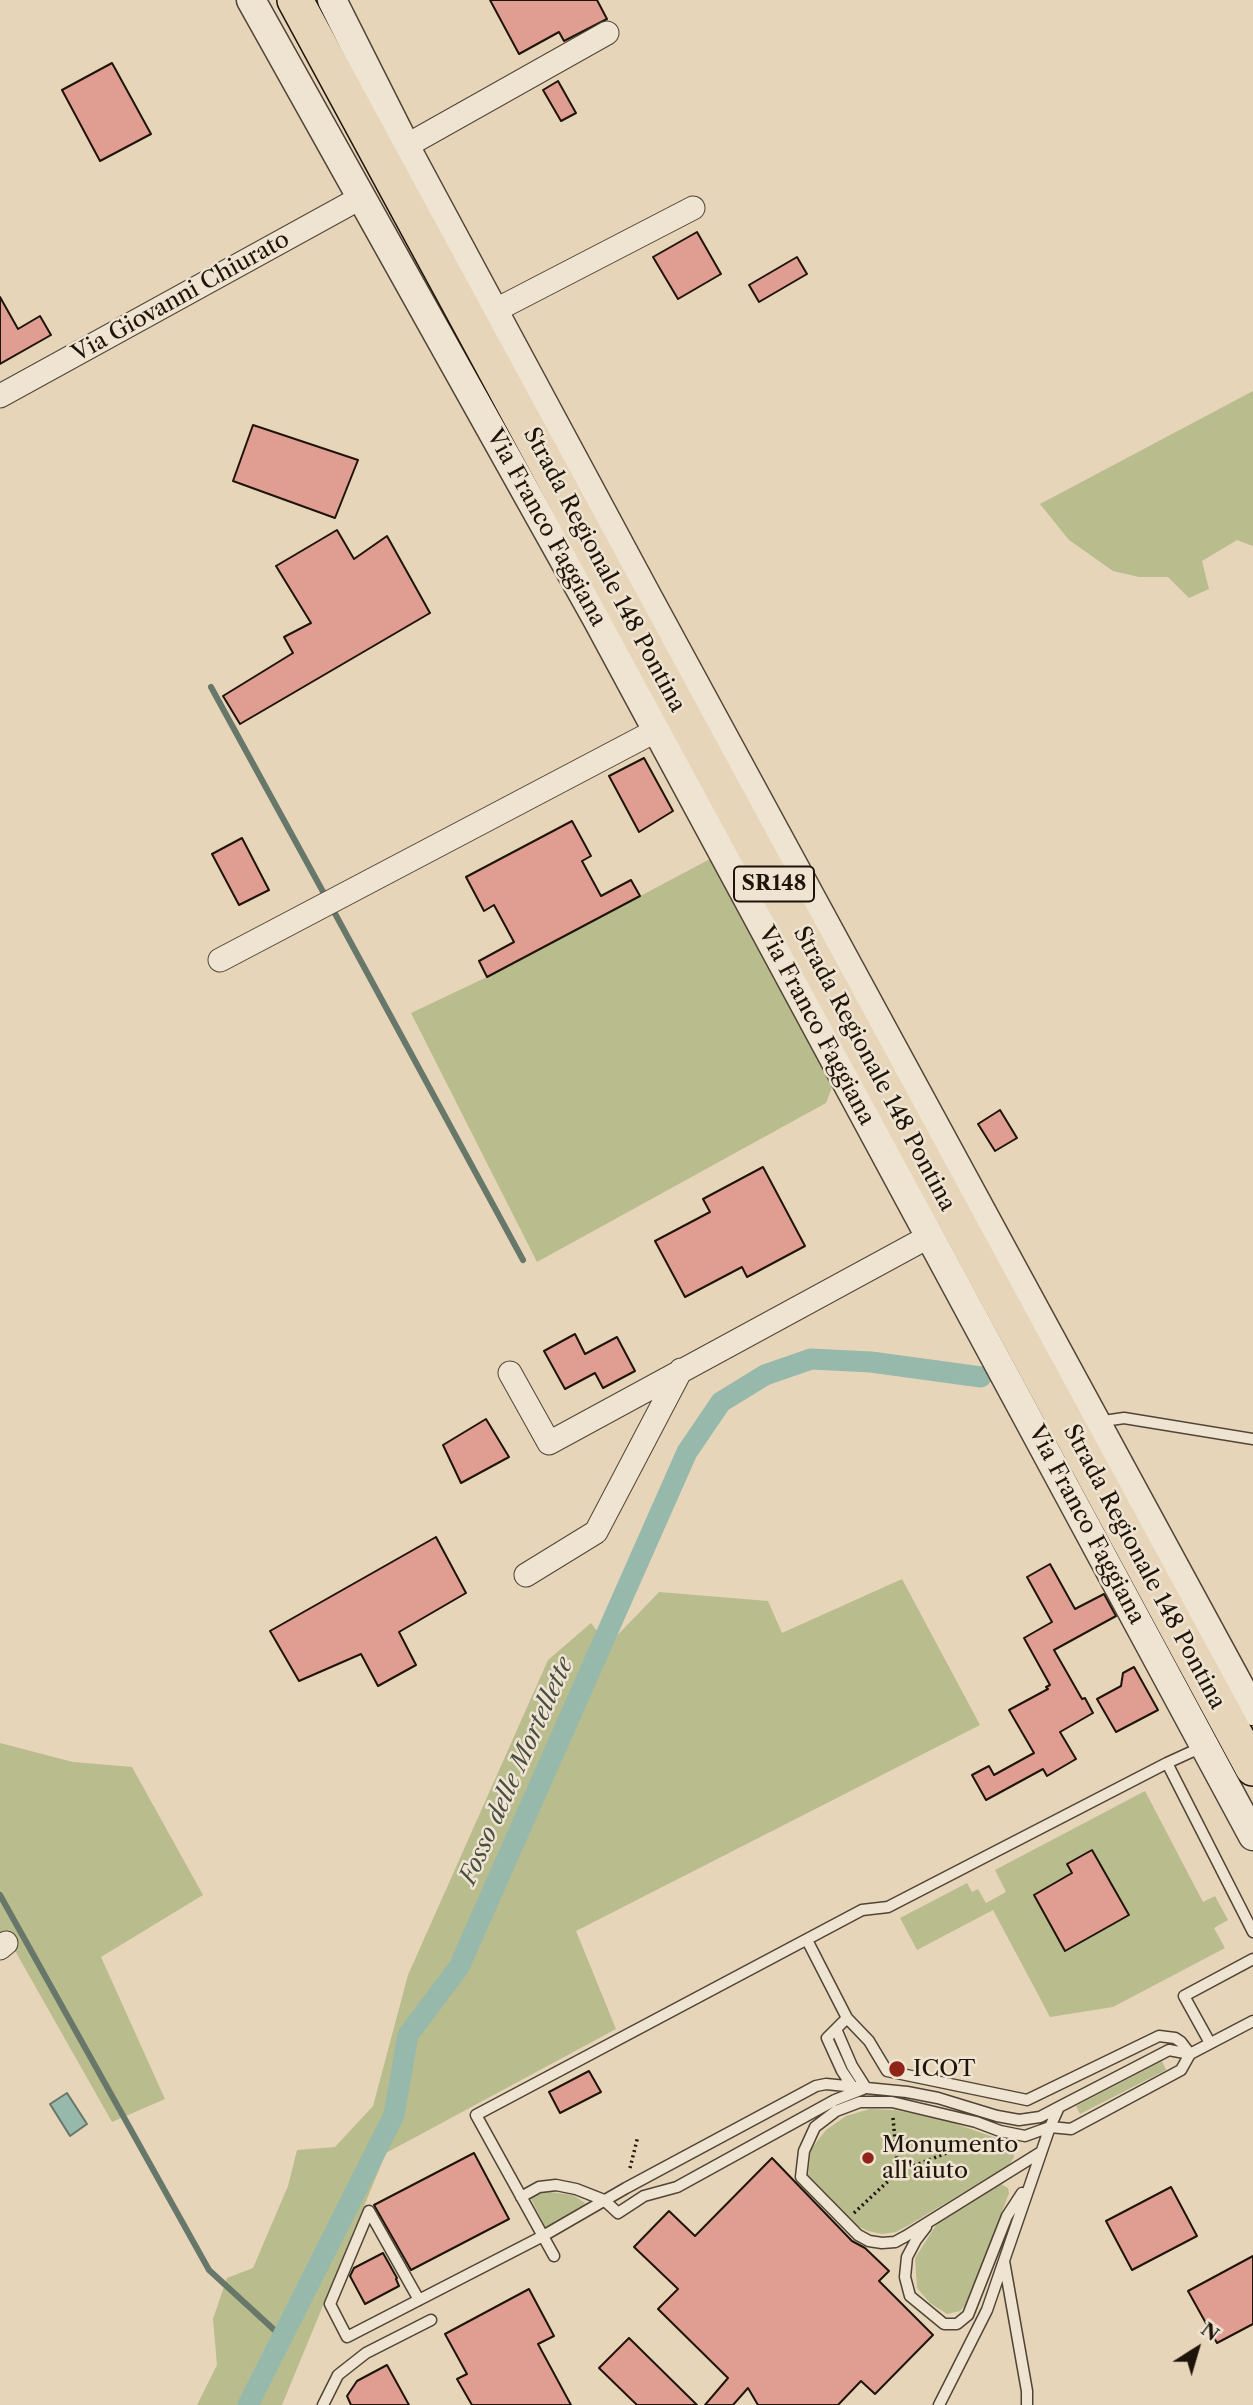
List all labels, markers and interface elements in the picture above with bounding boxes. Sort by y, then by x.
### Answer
street label: Via Giovanni Chiurato [68,226,294,368]
street label: Strada Regionale 148 Pontina [517,423,691,717]
street label: Via Franco Faggiana [480,425,612,631]
road number: SR148 [734,866,814,902]
street label: Via Franco Faggiana [752,922,880,1130]
street label: Strada Regionale 148 Pontina [787,922,961,1216]
street label: Strada Regionale 148 Pontina [1057,1420,1231,1714]
street label: Via Franco Faggiana [1022,1421,1150,1629]
water label: Fosso delle Mortellette [454,1653,580,1889]
place label: ICOT [913,2055,976,2083]
marker: ICOT [887,2059,907,2079]
place label: Monumento all'aiuto [882,2131,1018,2185]
marker: Monumento all'aiuto [860,2150,876,2166]
north arrow [1162,2314,1232,2384]
text: N [1196,2318,1223,2346]

